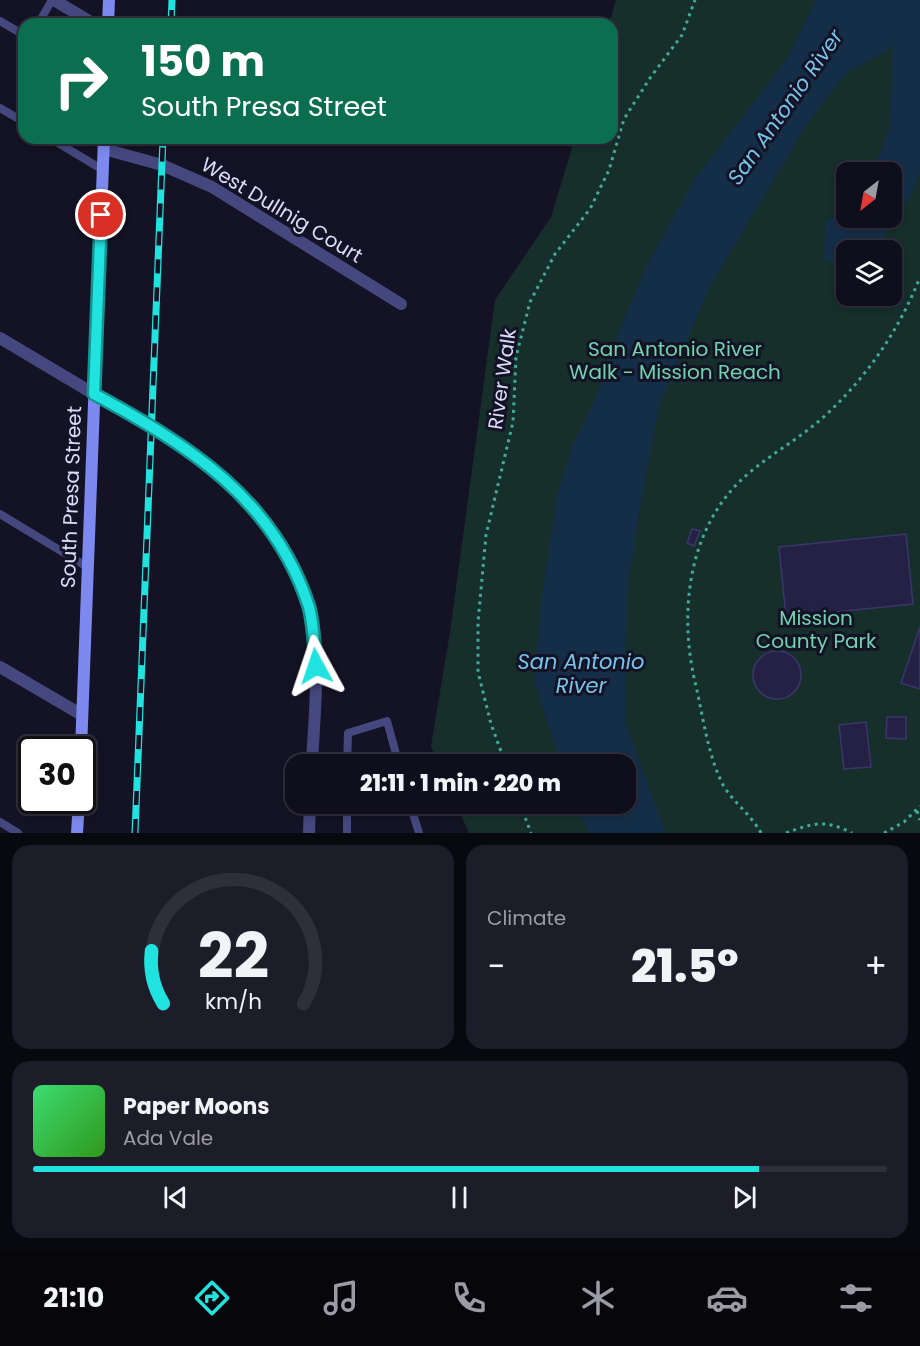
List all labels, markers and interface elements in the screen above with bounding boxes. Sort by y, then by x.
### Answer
water label: San Antonio River [720,23,850,191]
text: 150 m [141,32,265,91]
icon: right [42,42,120,120]
text: South Presa Street [141,88,387,125]
street label: West Dullnig Court [196,151,368,269]
north arrow [836,162,902,228]
map controls [836,162,902,306]
pin [75,189,126,240]
icon: arrive [84,198,117,231]
button: layers [836,240,902,306]
street label: River Walk [481,326,523,431]
park label: San Antonio River Walk - Mission Reach [569,335,781,386]
street label: South Presa Street [54,406,88,588]
park label: Mission County Park [756,604,877,655]
position arrow [284,634,348,698]
water label: San Antonio River [518,647,644,700]
speed limit sign: 30 [18,736,96,814]
text: 21:11 · 1 min · 220 m [360,768,561,799]
text: Climate [487,904,566,932]
text: 22 [197,912,269,1000]
text: 21.5° [631,935,739,998]
text: − [487,943,505,990]
text: + [864,943,887,990]
text: km/h [204,986,262,1017]
text: Paper Moons [123,1091,270,1122]
text: Ada Vale [123,1124,213,1152]
icon: previous [159,1181,192,1214]
icon: pause [443,1181,476,1214]
icon: next [728,1181,761,1214]
icon: directions [191,1277,233,1319]
icon: music [320,1277,362,1319]
icon: phone [448,1277,490,1319]
icon: climate [577,1277,619,1319]
icon: car [706,1277,748,1319]
icon: filters [835,1277,877,1319]
text: 21:10 [43,1279,104,1316]

